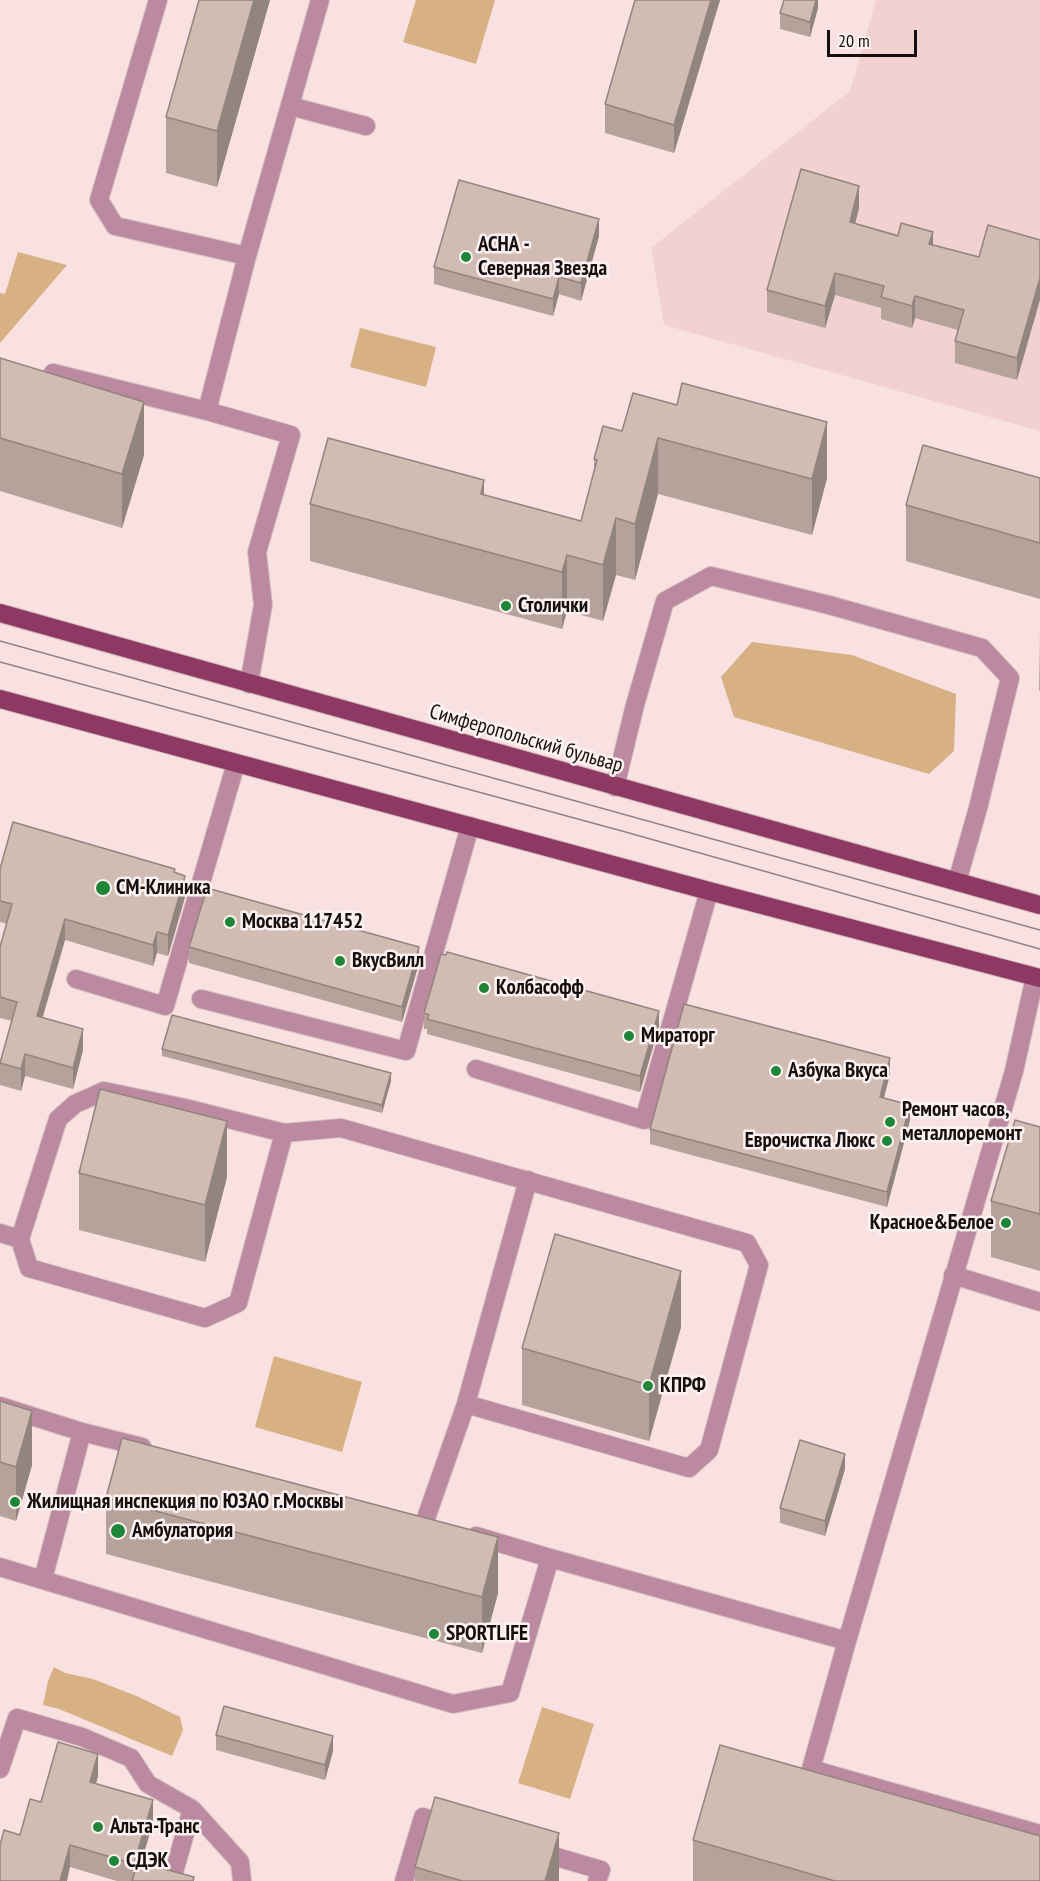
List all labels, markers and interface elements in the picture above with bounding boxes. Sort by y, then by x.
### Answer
scale bar [830,18,920,56]
text: 20 m [838,29,870,52]
place label: АСНА - Северная Звезда [478,232,607,282]
marker: АСНА - Северная Звезда [459,250,473,264]
place label: Столички [518,593,588,619]
marker: Столички [499,599,513,613]
street label: Симферопольский бульвар [426,699,626,779]
place label: СМ-Клиника [116,875,211,901]
marker: СМ-Клиника [94,879,112,897]
place label: Москва 117452 [242,909,363,935]
marker: Москва 117452 [223,915,237,929]
place label: ВкусВилл [352,948,424,974]
marker: ВкусВилл [333,954,347,968]
place label: Колбасофф [496,975,584,1001]
marker: Колбасофф [477,981,491,995]
place label: Мираторг [641,1023,715,1049]
marker: Мираторг [622,1029,636,1043]
place label: Азбука Вкуса [788,1058,888,1084]
marker: Азбука Вкуса [769,1064,783,1078]
place label: Ремонт часов, металлоремонт [902,1097,1022,1147]
marker: Ремонт часов, металлоремонт [883,1115,897,1129]
place label: Еврочистка Люкс [745,1128,875,1154]
marker: Еврочистка Люкс [880,1134,894,1148]
place label: Красное&Белое [870,1210,994,1236]
marker: Красное&Белое [999,1216,1013,1230]
place label: КПРФ [660,1373,706,1399]
marker: КПРФ [641,1379,655,1393]
place label: Жилищная инспекция по ЮЗАО г.Москвы [27,1489,344,1515]
marker: Жилищная инспекция по ЮЗАО г.Москвы [8,1495,22,1509]
place label: Амбулатория [132,1518,233,1544]
marker: Амбулатория [109,1522,127,1540]
place label: SPORTLIFE [446,1621,528,1647]
marker: SPORTLIFE [427,1627,441,1641]
place label: Альта-Транс [110,1814,200,1840]
marker: Альта-Транс [91,1820,105,1834]
place label: СДЭК [126,1848,168,1874]
marker: СДЭК [107,1854,121,1868]

